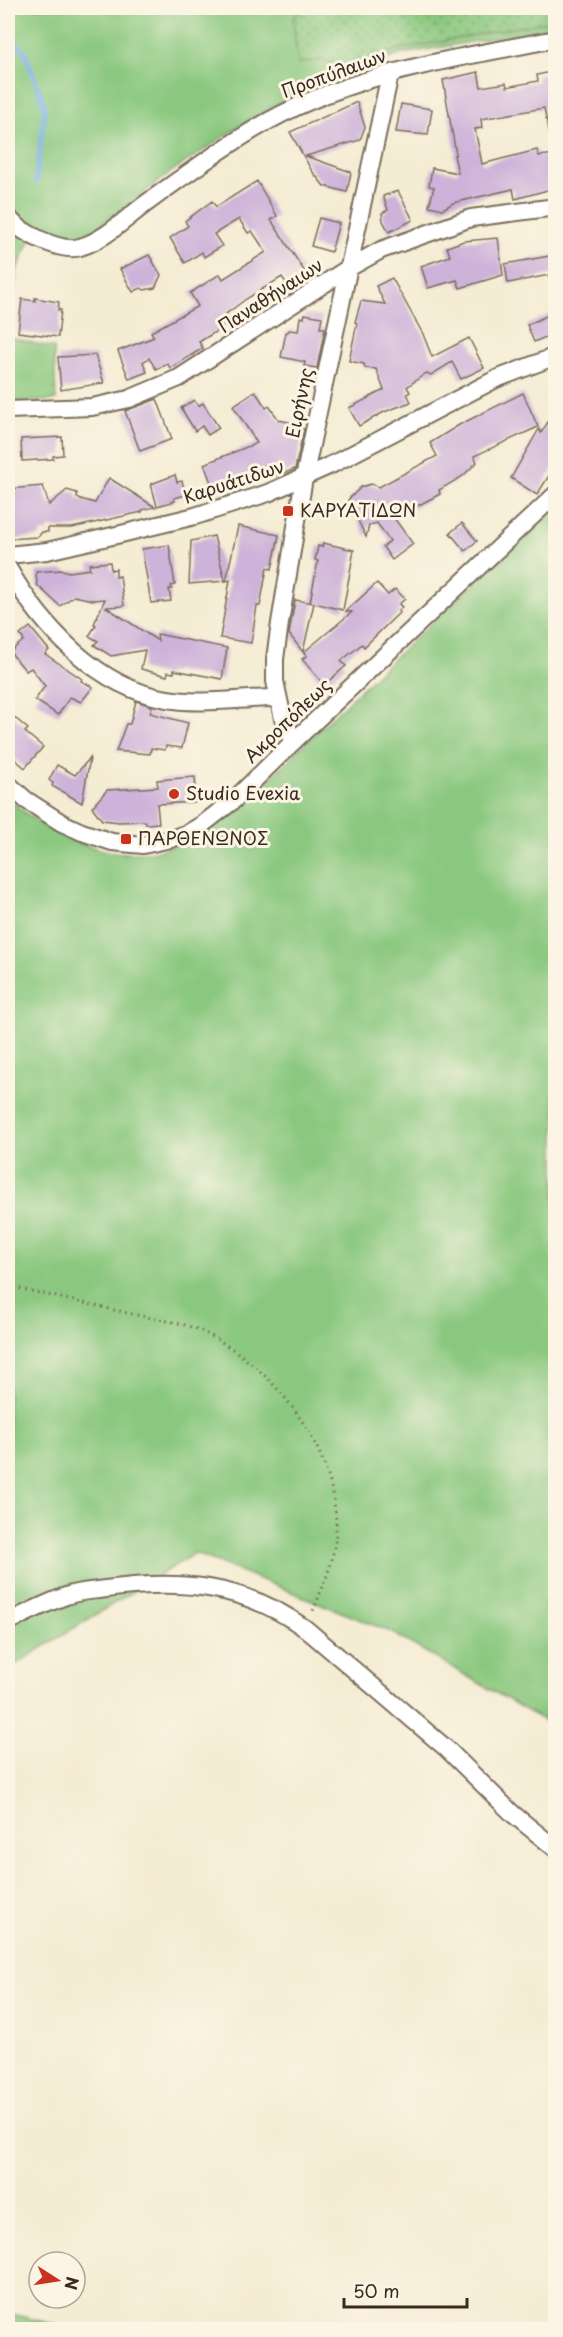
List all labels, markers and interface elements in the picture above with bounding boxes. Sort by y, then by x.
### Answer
street label: Προπύλαιων [277,41,390,104]
street label: Παναθήναιων [212,251,328,339]
street label: Ειρήνης [278,365,319,440]
street label: Καρυάτιδων [180,452,288,510]
place label: ΚΑΡΥΑΤΙΔΩΝ [300,496,416,523]
marker: ΚΑΡΥΑΤΙΔΩΝ [281,504,295,518]
street label: Ακροπόλεως [237,671,337,769]
place label: Studio Evexia [186,779,300,806]
marker: Studio Evexia [167,787,181,801]
place label: ΠΑΡΘΕΝΩΝΟΣ [138,824,268,851]
marker: ΠΑΡΘΕΝΩΝΟΣ [119,832,133,846]
north arrow [27,2250,87,2310]
scale bar [344,2271,467,2309]
text: N [60,2275,86,2292]
text: 50 m [353,2277,400,2304]

